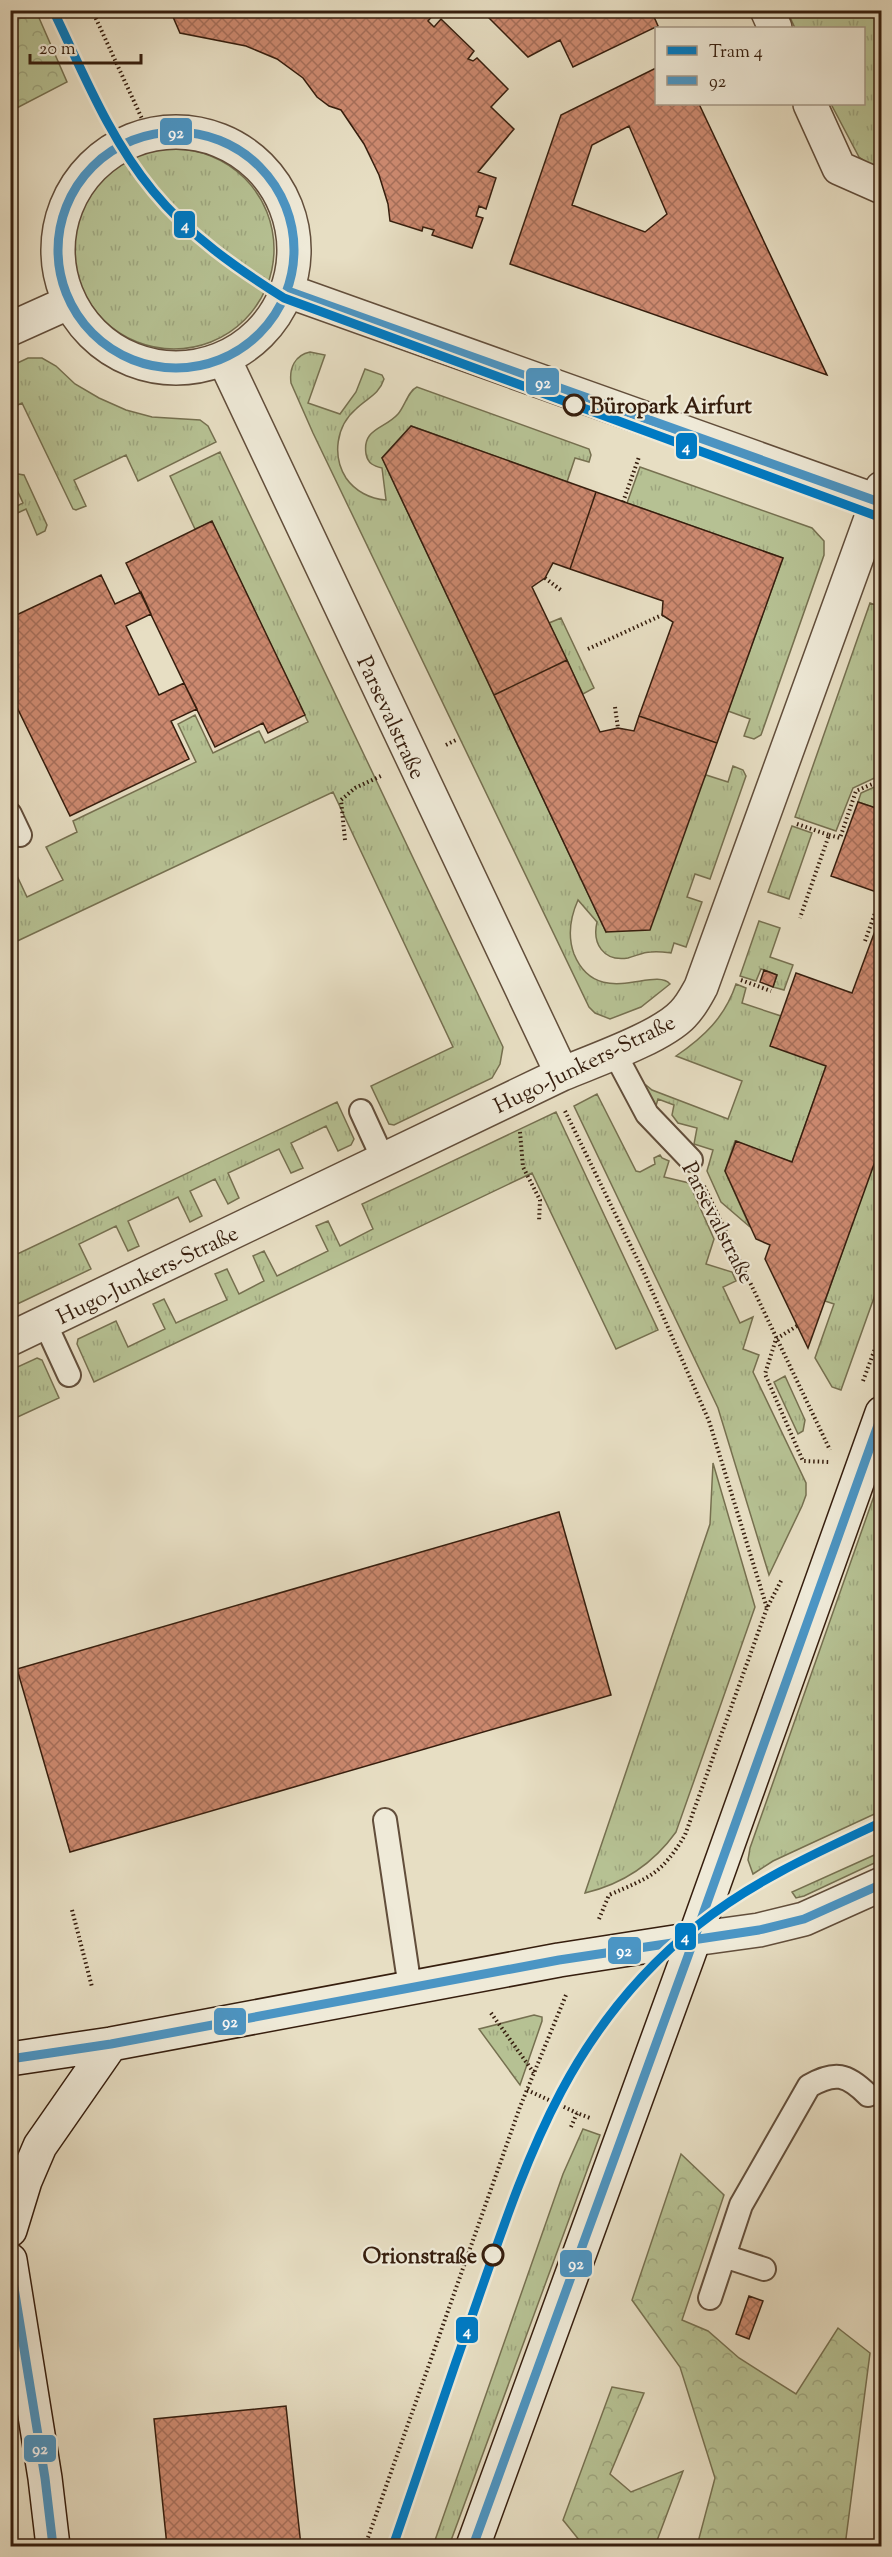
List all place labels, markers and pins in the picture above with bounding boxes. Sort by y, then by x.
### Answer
place label: Büropark Airfurt [590,392,752,424]
marker: Büropark Airfurt [563,394,585,416]
place label: Orionstraße [362,2242,477,2274]
marker: Orionstraße [482,2244,504,2266]

